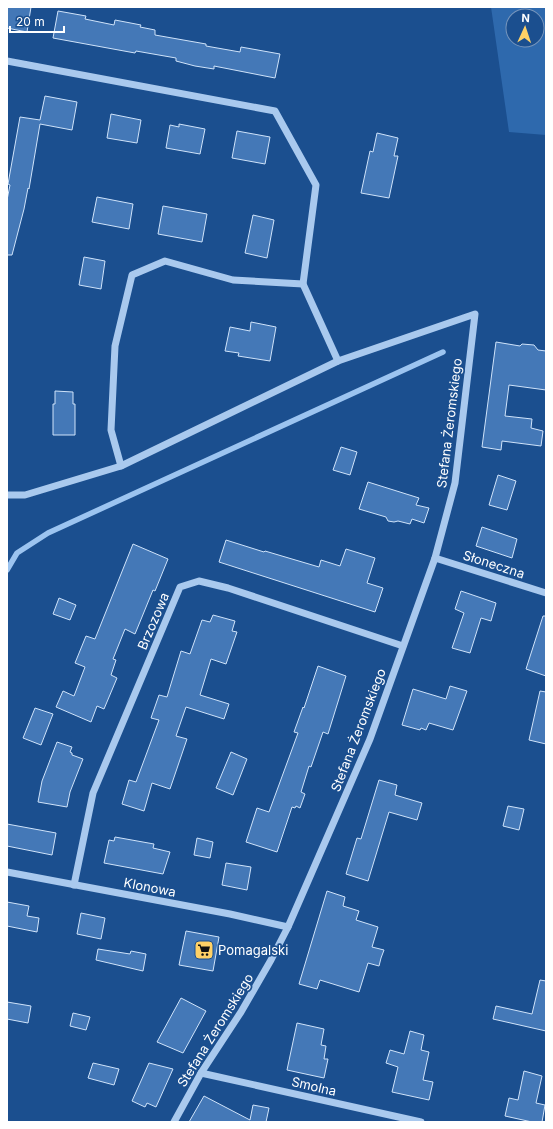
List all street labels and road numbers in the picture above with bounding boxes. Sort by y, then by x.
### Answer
street label: Stefana Żeromskiego [433,357,465,489]
street label: Słoneczna [461,547,527,581]
street label: Brzozowa [134,590,172,652]
street label: Stefana Żeromskiego [327,666,389,794]
street label: Klonowa [123,874,177,900]
street label: Stefana Żeromskiego [174,970,257,1090]
street label: Smolna [290,1073,338,1099]

